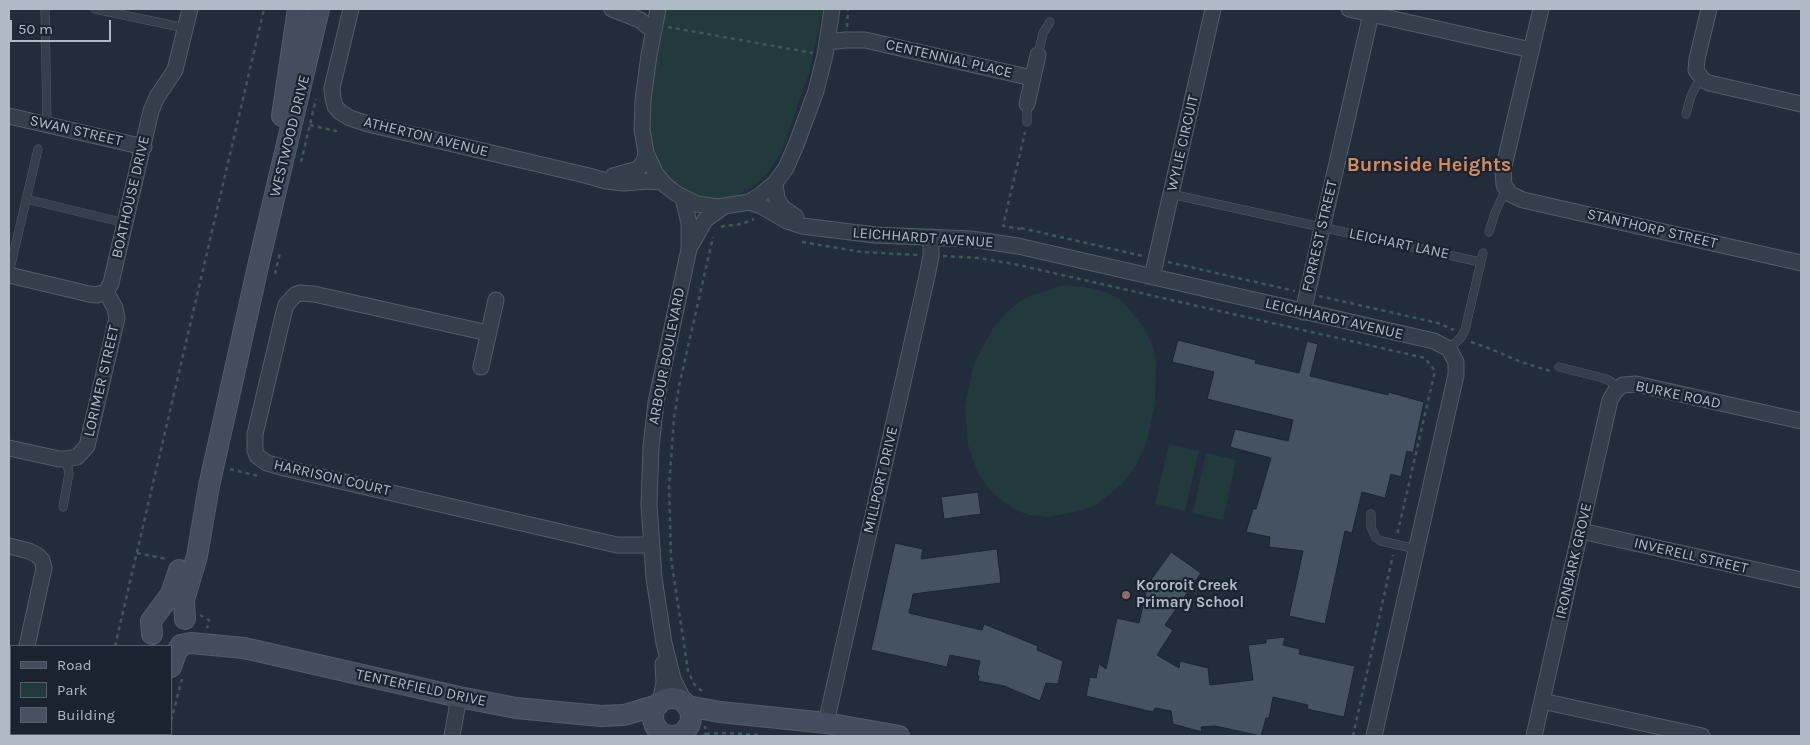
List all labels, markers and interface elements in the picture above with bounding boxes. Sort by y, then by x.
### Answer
scale bar [12,10,114,42]
text: 50 m [18,20,53,38]
street label: CENTENNIAL PLACE [884,36,1014,82]
street label: WESTWOOD DRIVE [266,73,314,199]
street label: WYLIE CIRCUIT [1163,93,1203,193]
street label: SWAN STREET [28,112,124,150]
street label: ATHERTON AVENUE [362,113,490,161]
street label: BOATHOUSE DRIVE [108,134,154,260]
district label: Burnside Heights [1347,153,1511,177]
street label: FORREST STREET [1298,178,1342,294]
street label: STANTHORP STREET [1585,205,1719,253]
street label: LEICHHARDT AVENUE [852,224,994,252]
street label: LEICHART LANE [1347,225,1451,263]
street label: ARBOUR BOULEVARD [645,286,689,426]
street label: LEICHHARDT AVENUE [1263,294,1405,344]
street label: LORIMER STREET [80,323,124,439]
street label: BURKE ROAD [1634,377,1722,413]
street label: MILLPORT DRIVE [860,425,902,535]
street label: HARRISON COURT [272,456,392,500]
street label: IRONBARK GROVE [1552,501,1596,621]
street label: INVERELL STREET [1632,534,1750,578]
place label: Kororoit Creek Primary School [1136,577,1244,612]
marker: Kororoit Creek Primary School [1120,589,1132,601]
legend [10,645,172,735]
text: Road [57,656,92,674]
street label: TENTERFIELD DRIVE [354,665,488,711]
text: Park [57,681,87,699]
text: Building [57,706,115,724]

